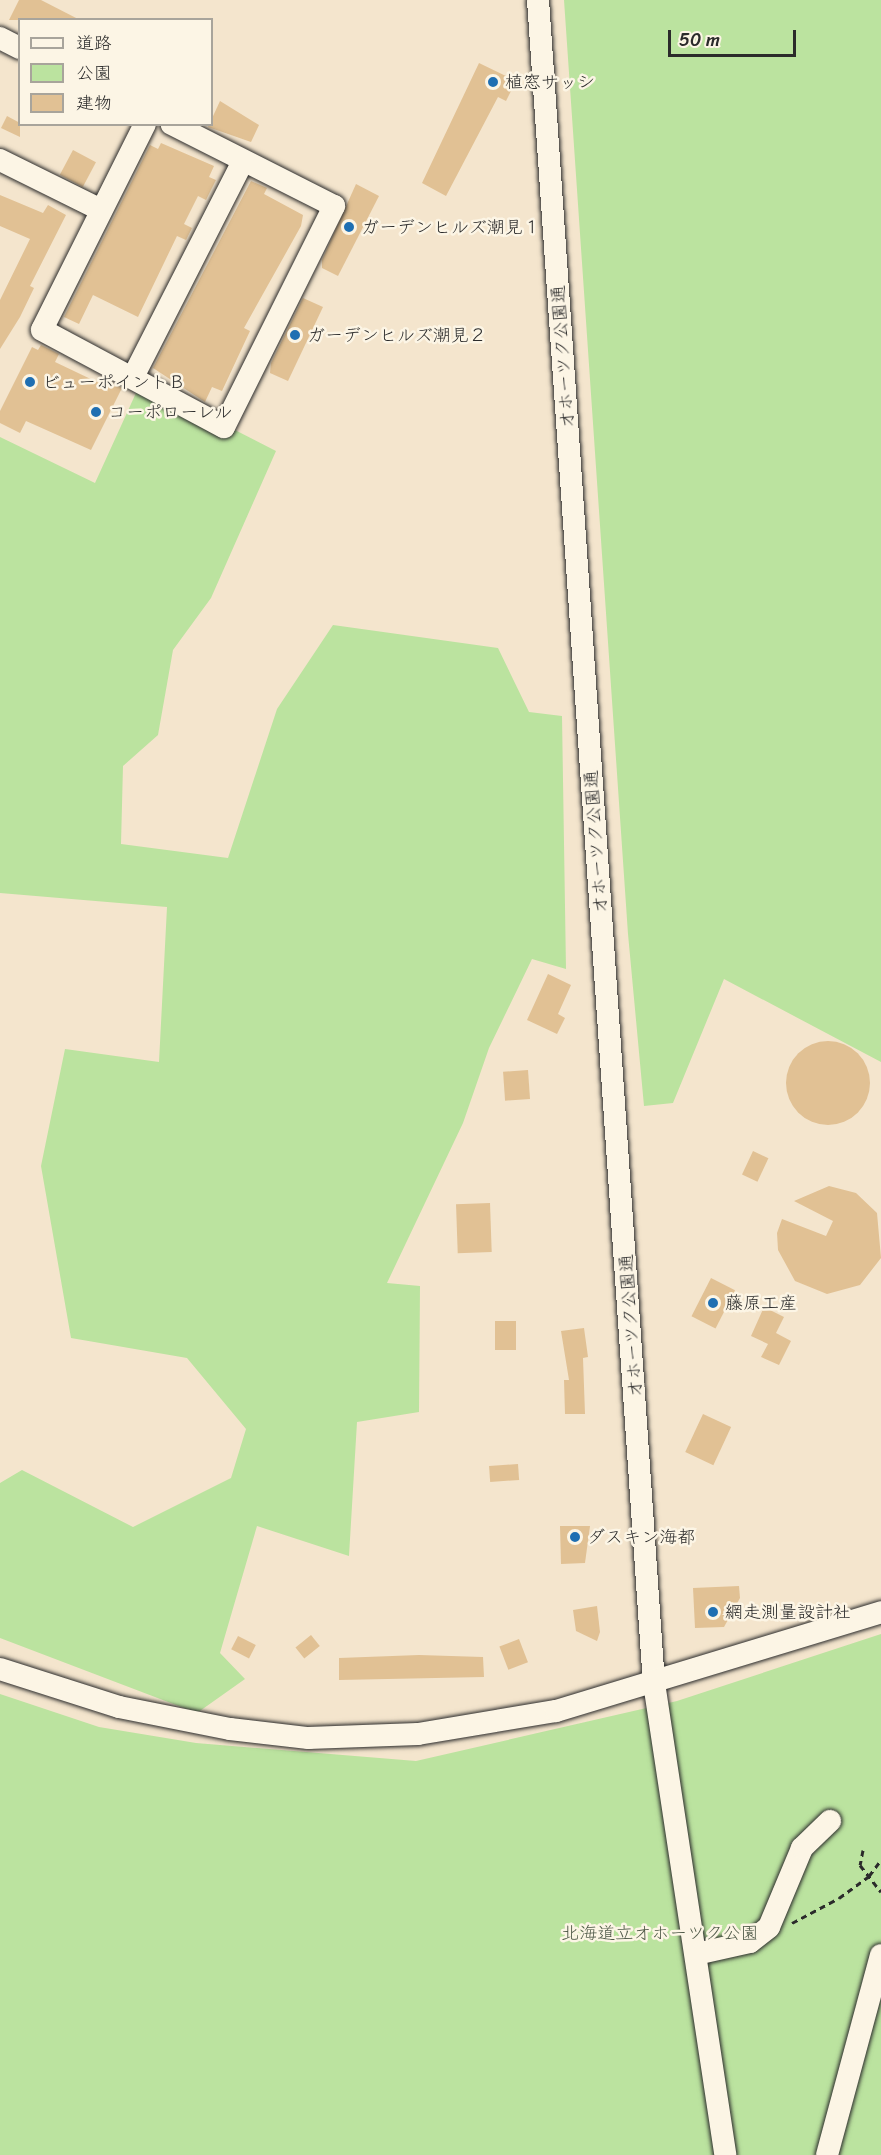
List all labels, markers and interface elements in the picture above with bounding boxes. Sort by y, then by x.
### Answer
legend [18,18,213,126]
scale bar [671,18,798,56]
text: 50 m [679,24,720,56]
text: 道路 [76,27,112,59]
text: 公園 [76,57,112,89]
place label: 植窓サッシ [505,71,595,93]
marker: 植窓サッシ [486,75,500,89]
text: 建物 [76,87,112,119]
place label: ガーデンヒルズ潮見１ [361,216,541,238]
marker: ガーデンヒルズ潮見１ [342,220,356,234]
street label: オホーツク公園通 [547,284,579,430]
place label: ガーデンヒルズ潮見２ [307,324,487,346]
marker: ガーデンヒルズ潮見２ [288,328,302,342]
place label: ビューポイントＢ [42,371,186,393]
marker: ビューポイントＢ [23,375,37,389]
place label: コーポローレル [108,401,234,423]
marker: コーポローレル [89,405,103,419]
street label: オホーツク公園通 [580,769,612,915]
street label: オホーツク公園通 [615,1253,647,1399]
place label: 藤原工産 [725,1292,797,1314]
marker: 藤原工産 [706,1296,720,1310]
place label: ダスキン海都 [587,1526,695,1548]
marker: ダスキン海都 [568,1530,582,1544]
place label: 網走測量設計社 [725,1601,851,1623]
marker: 網走測量設計社 [706,1605,720,1619]
park label: 北海道立オホーツク公園 [561,1922,759,1944]

